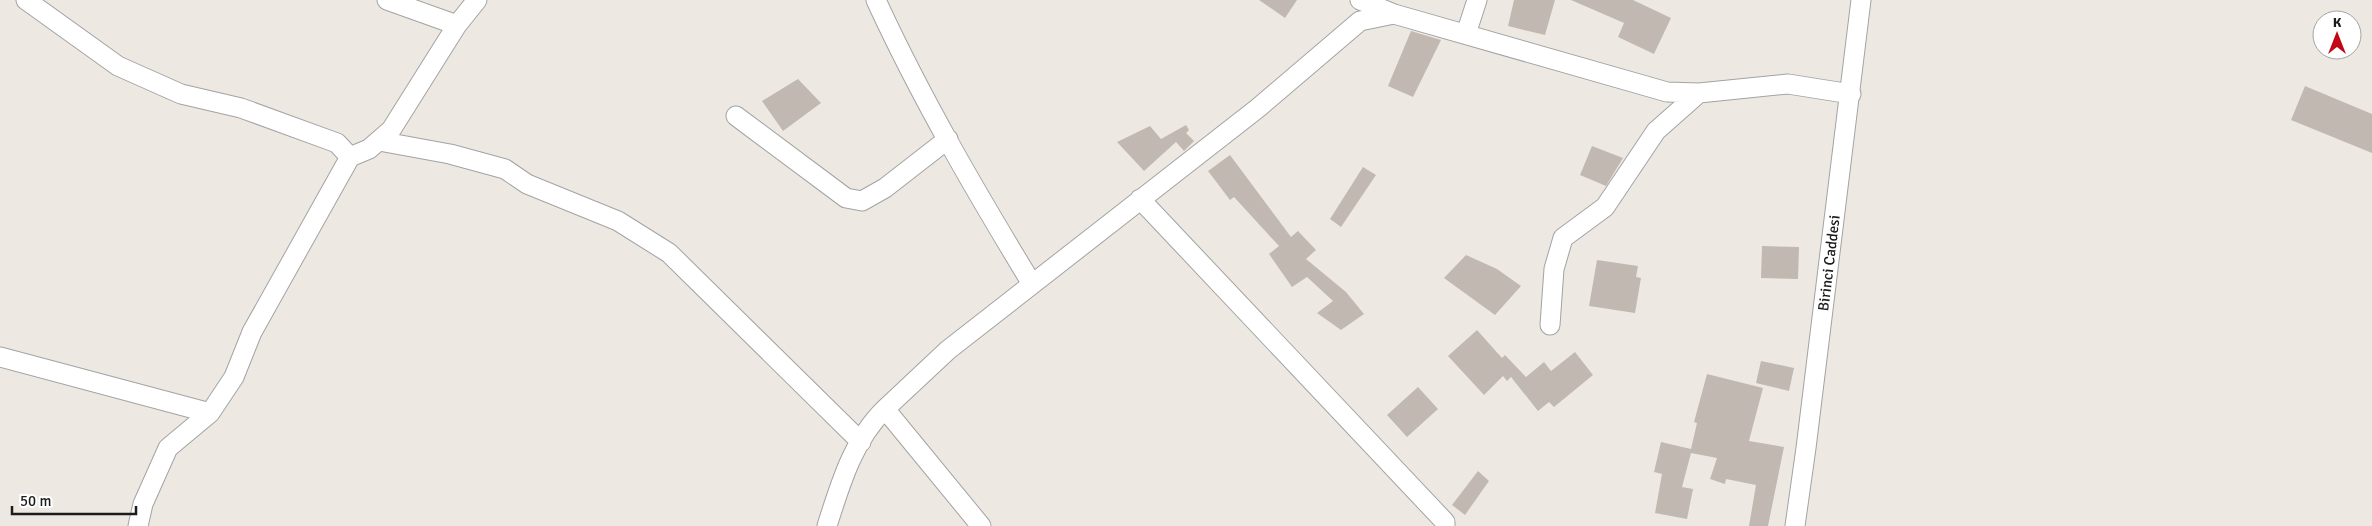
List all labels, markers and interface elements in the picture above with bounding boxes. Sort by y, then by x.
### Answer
north arrow [2312,10,2362,60]
text: K [2333,14,2342,31]
street label: Birinci Caddesi [1814,214,1844,312]
scale bar [12,484,136,516]
text: 50 m [20,492,51,510]

